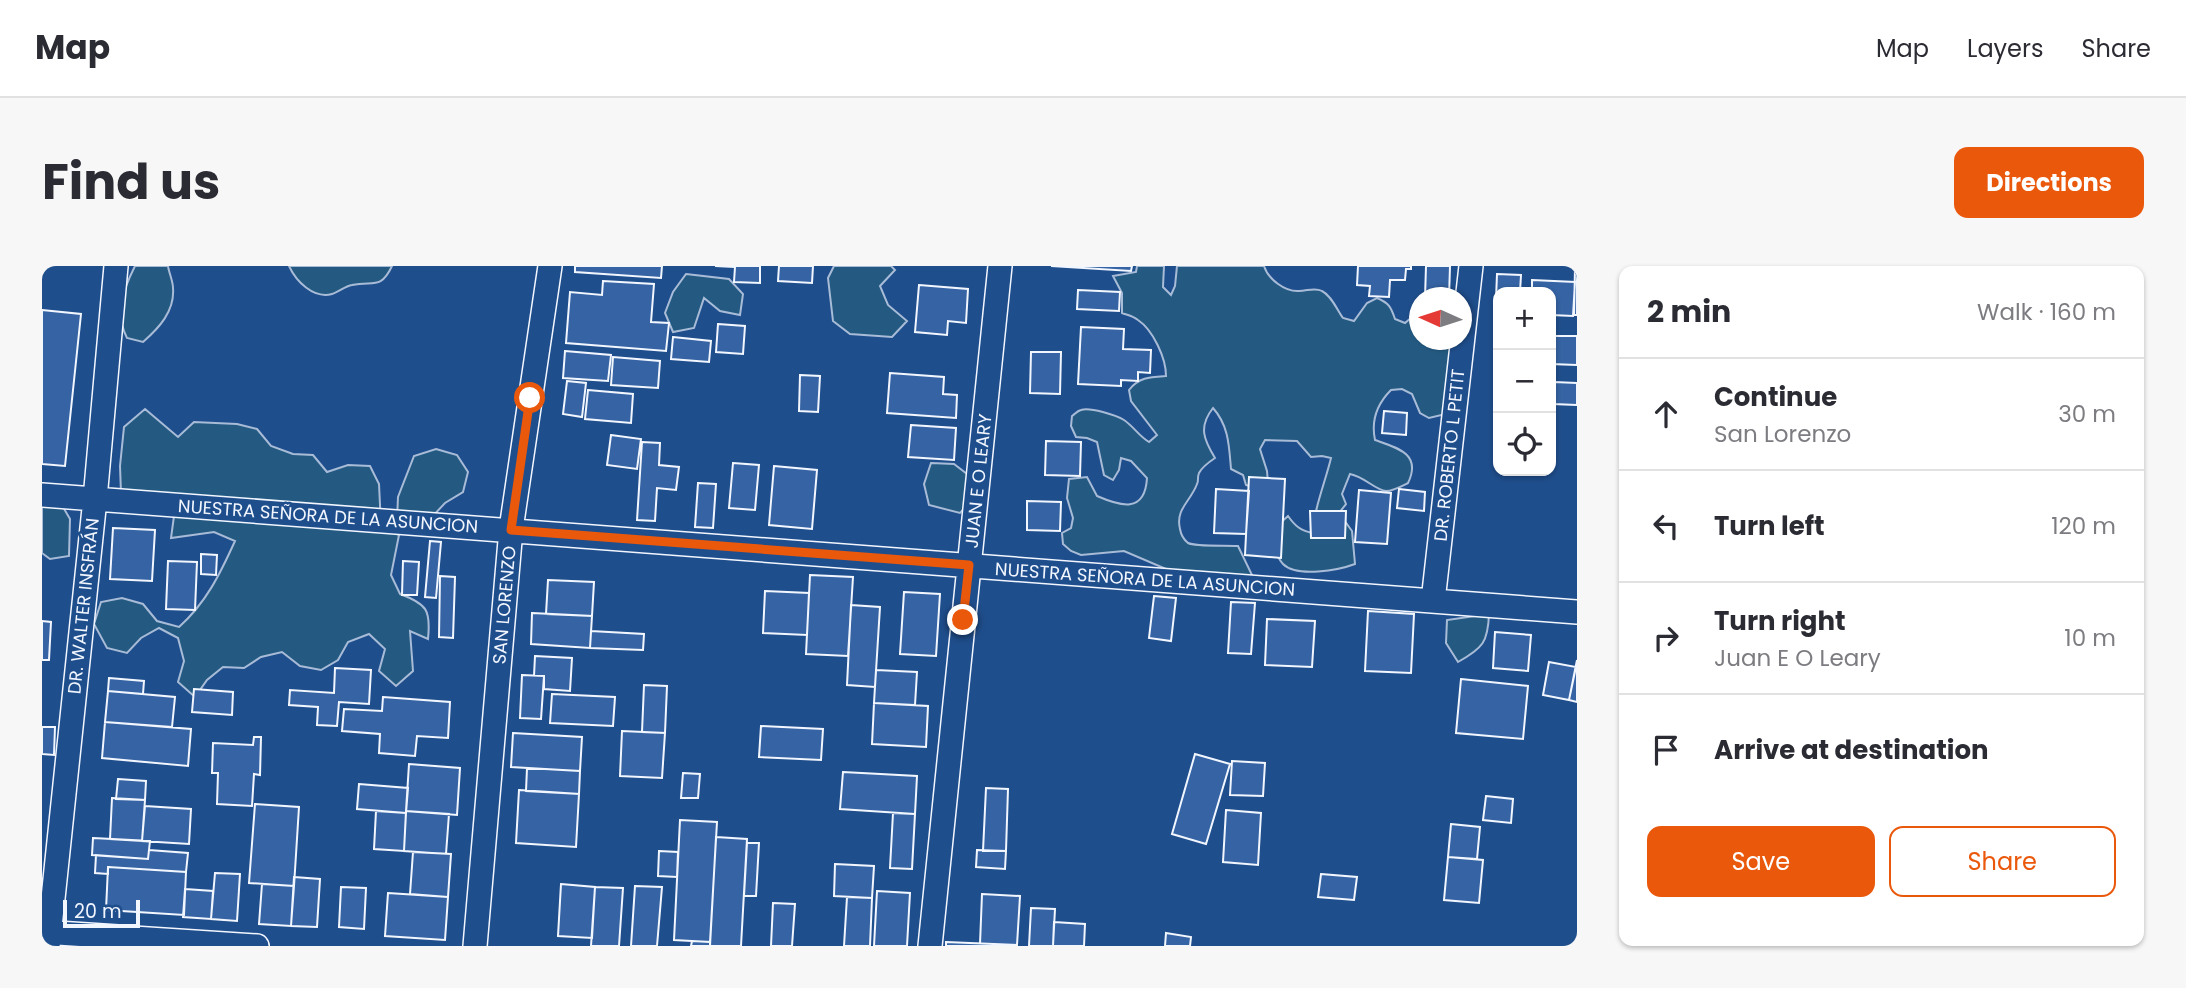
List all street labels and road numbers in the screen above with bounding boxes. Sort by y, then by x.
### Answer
street label: DR. ROBERTO L PETIT [1428,367,1471,543]
street label: JUAN E O LEARY [959,412,998,549]
street label: NUESTRA SEÑORA DE LA ASUNCION [177,493,479,539]
street label: DR. WALTER INSFRÁN [61,517,105,695]
street label: SAN LORENZO [486,545,522,665]
street label: NUESTRA SEÑORA DE LA ASUNCION [994,556,1296,602]

